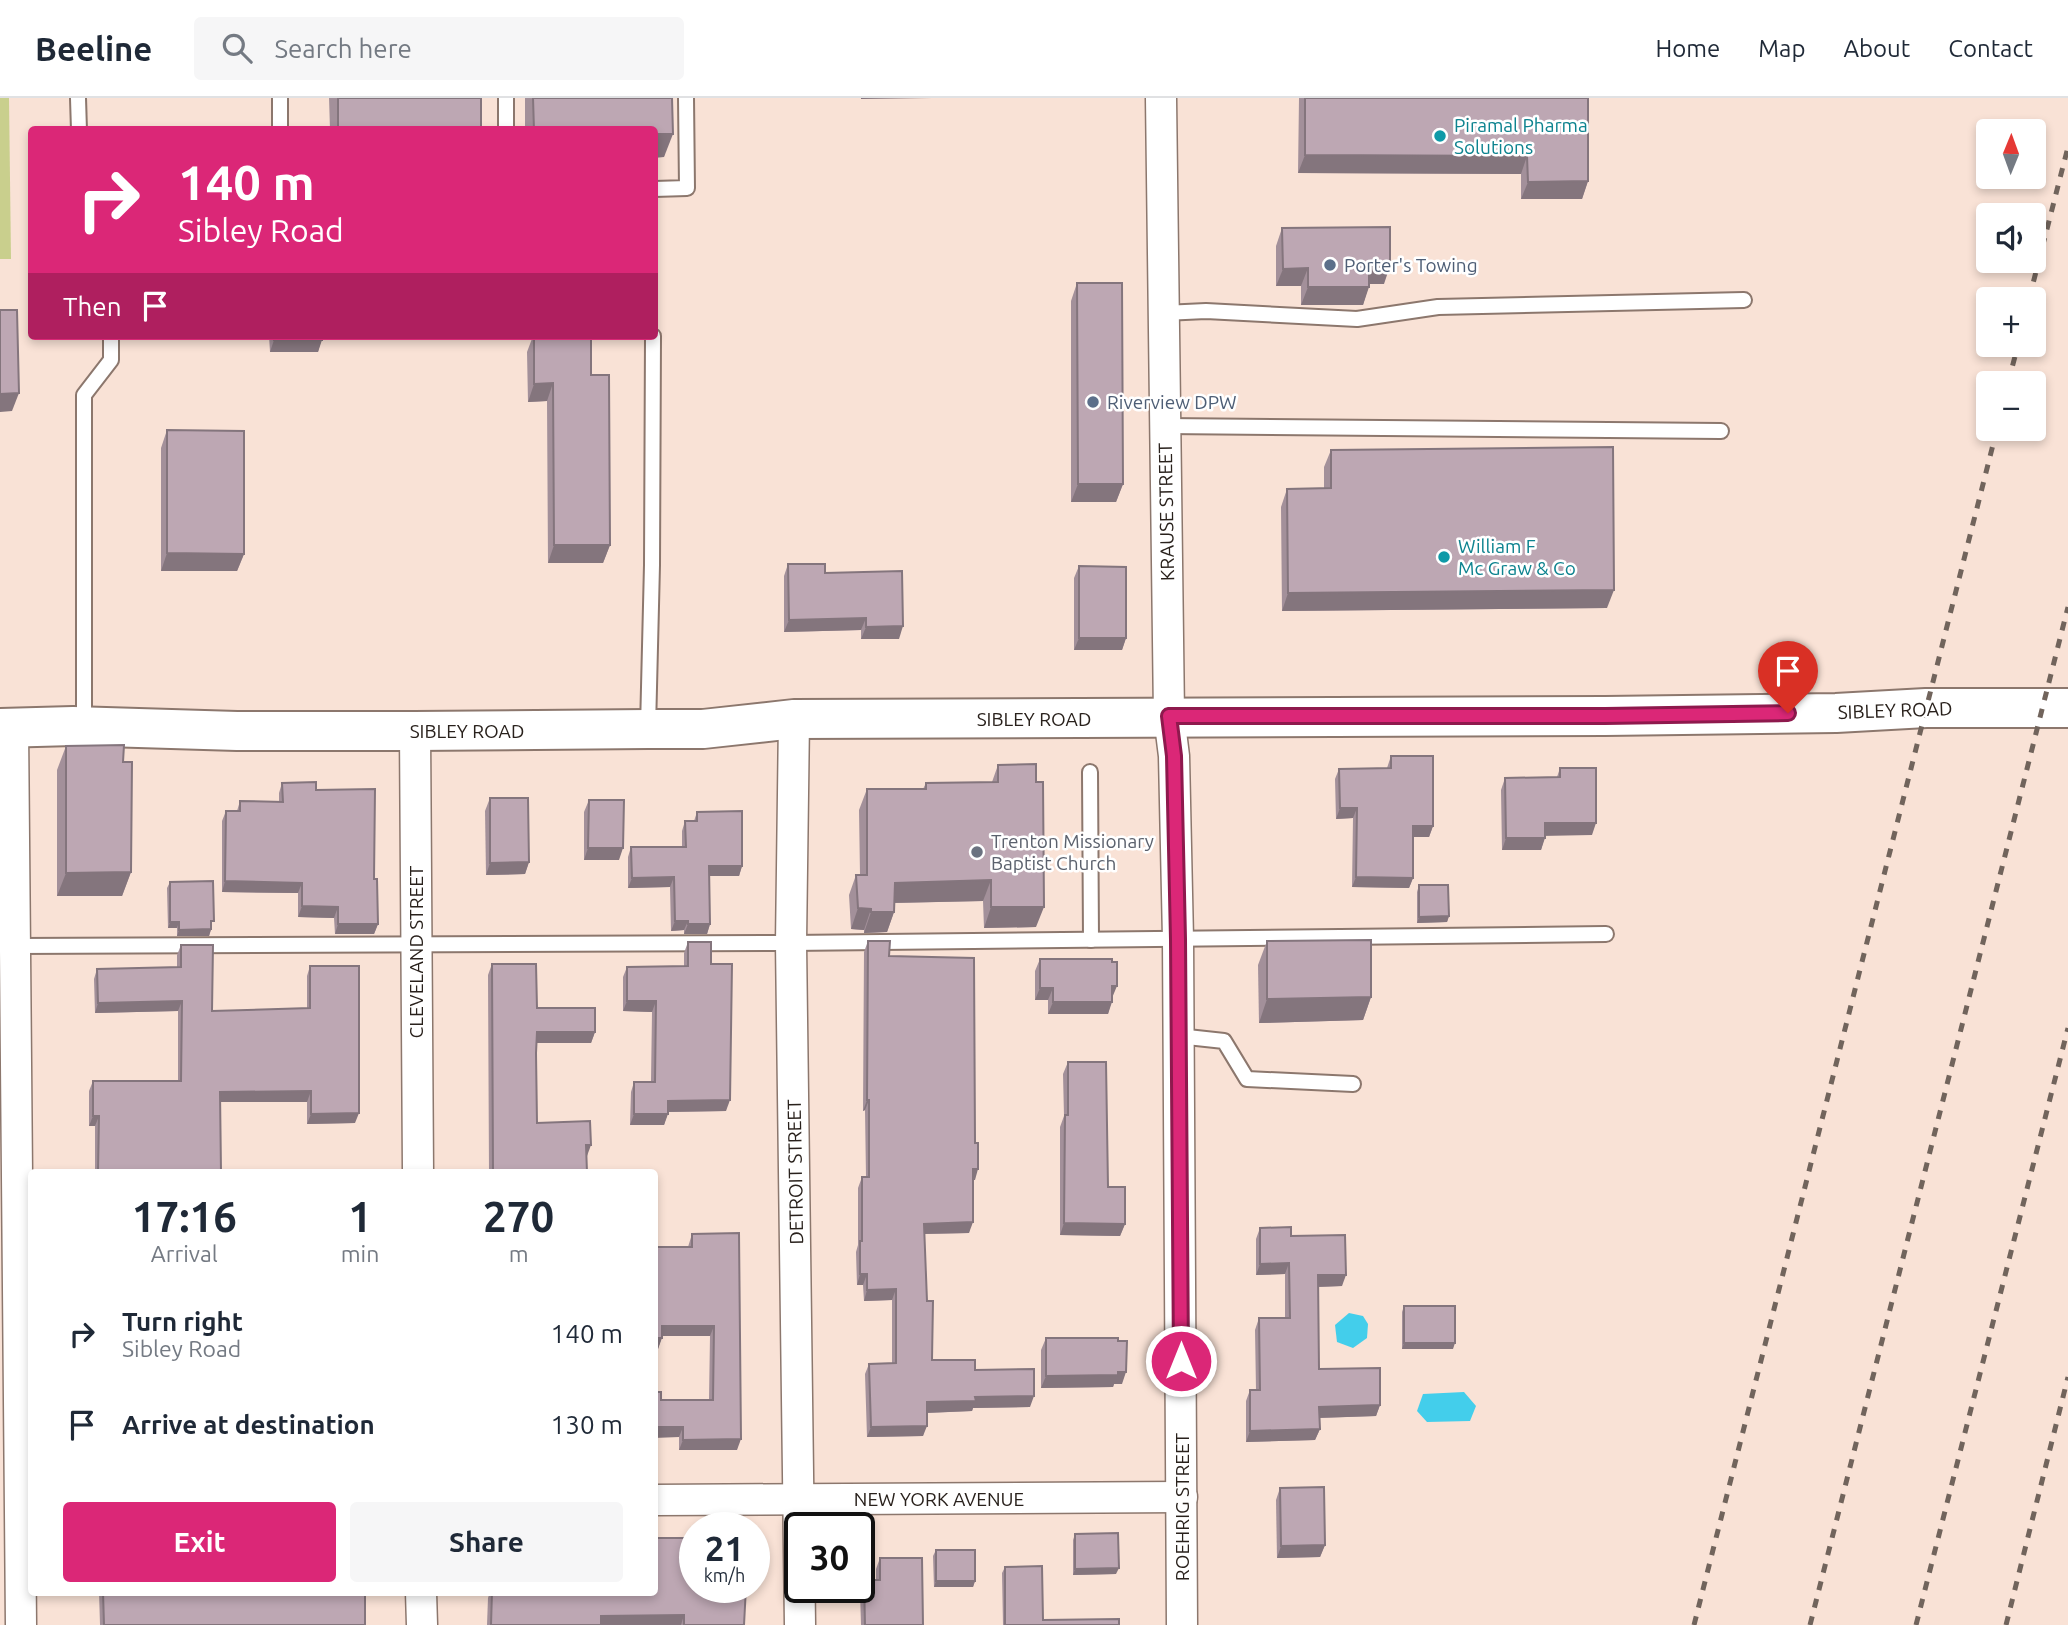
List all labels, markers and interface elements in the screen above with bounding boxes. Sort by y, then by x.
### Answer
search box [194,17,684,80]
icon: search [218,29,256,67]
text: Beeline [35,30,152,67]
text: Search here [274,34,412,63]
text: Home [1655,35,1720,62]
text: Map [1758,35,1805,62]
text: About [1843,35,1910,62]
text: Contact [1948,35,2033,62]
place label: Piramal Pharma Solutions [1454,114,1588,158]
north arrow [1976,119,2046,189]
map controls [1976,119,2046,441]
marker: Piramal Pharma Solutions [1432,128,1448,144]
icon: right [63,154,154,245]
text: 140 m [178,154,315,209]
button: sound [1976,203,2046,273]
text: Sibley Road [178,212,344,248]
place label: Porter's Towing [1344,254,1478,276]
marker: Porter's Towing [1322,257,1338,273]
icon: arrive [136,287,174,325]
button: + [1976,287,2046,357]
text: Then [63,292,122,321]
button: − [1976,371,2046,441]
place label: Riverview DPW [1107,391,1237,413]
marker: Riverview DPW [1085,394,1101,410]
street label: KRAUSE STREET [1154,442,1178,581]
place label: William F Mc Graw & Co [1458,535,1576,579]
marker: William F Mc Graw & Co [1436,549,1452,565]
pin [1758,641,1818,713]
icon: arrive [1769,652,1807,690]
street label: SIBLEY ROAD [1837,697,1953,723]
street label: SIBLEY ROAD [977,708,1091,730]
street label: SIBLEY ROAD [410,720,524,742]
place label: Trenton Missionary Baptist Church [991,830,1154,874]
marker: Trenton Missionary Baptist Church [969,844,985,860]
street label: CLEVELAND STREET [405,865,427,1038]
street label: DETROIT STREET [783,1099,807,1245]
text: 17:16 [132,1193,237,1240]
text: 1 [348,1193,372,1240]
text: 270 [483,1193,554,1240]
text: Arrival [151,1241,218,1266]
text: min [341,1241,379,1266]
text: m [509,1241,529,1266]
text: Turn right [122,1307,243,1336]
icon: right [63,1315,101,1353]
text: 140 m [551,1319,623,1348]
position arrow [1144,1324,1218,1398]
text: Sibley Road [122,1336,241,1361]
icon: arrive [63,1406,101,1444]
text: Arrive at destination [122,1410,375,1439]
text: 130 m [551,1410,623,1439]
street label: ROEHRIG STREET [1171,1432,1193,1581]
street label: NEW YORK AVENUE [854,1488,1024,1510]
button: Exit [63,1502,336,1582]
button: Share [350,1502,623,1582]
speed limit sign: 30 [784,1512,875,1603]
text: 21 [705,1528,744,1568]
text: km/h [704,1565,745,1585]

